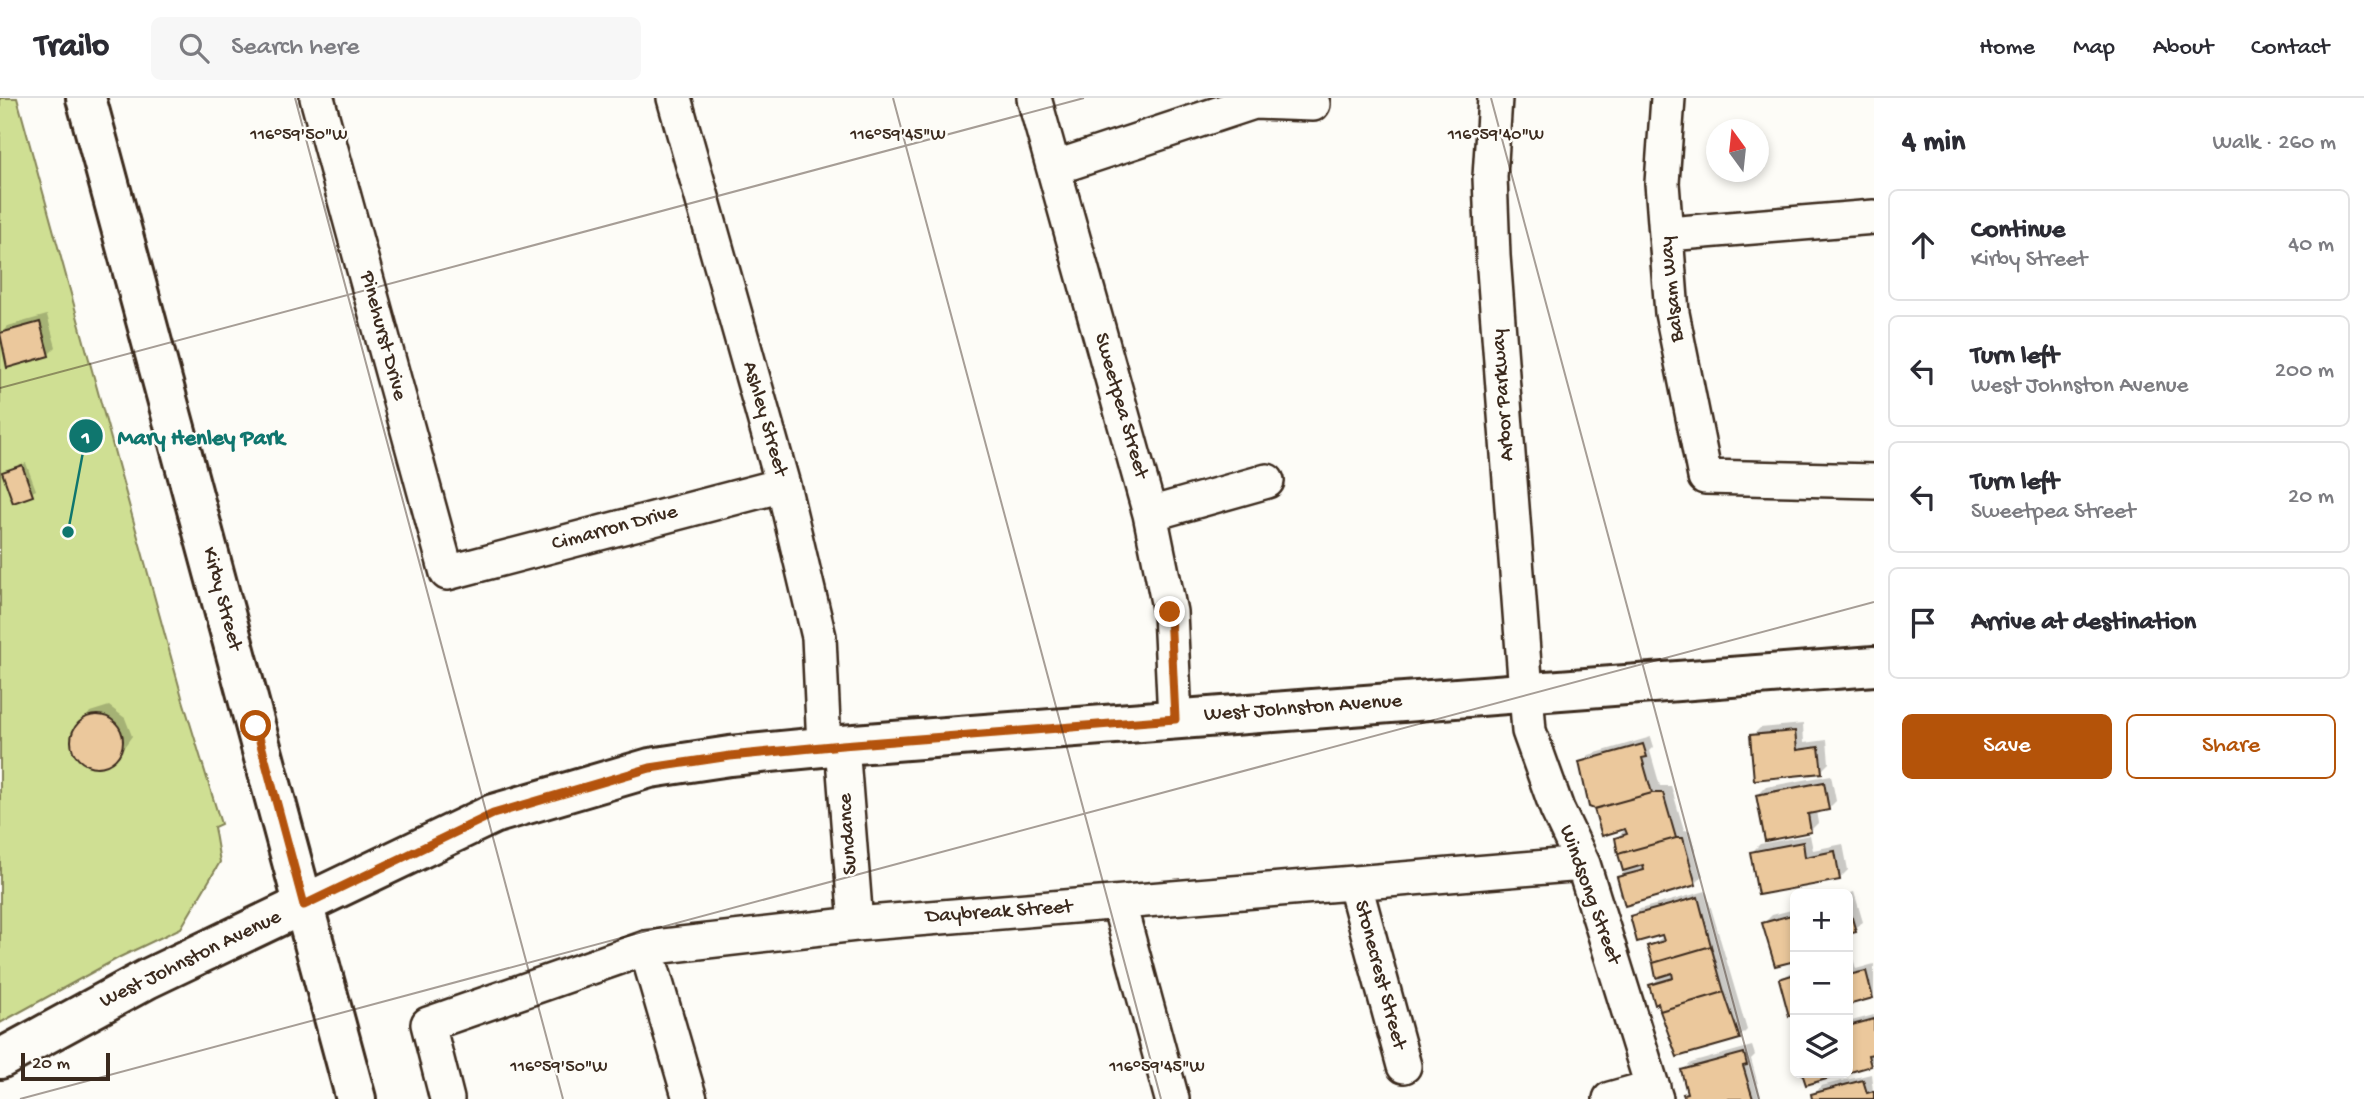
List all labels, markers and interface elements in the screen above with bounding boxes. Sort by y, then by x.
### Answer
search box [151,17,641,80]
text: Trailo [35,29,109,67]
icon: search [175,29,213,67]
text: Search here [231,33,359,64]
text: Home [1979,34,2035,63]
text: Map [2073,34,2115,63]
text: About [2153,34,2213,63]
text: Contact [2251,34,2329,63]
north arrow [1706,119,1769,182]
text: 116°59'50"W [249,125,348,146]
text: 116°59'45"W [849,125,946,146]
text: 116°59'40"W [1447,125,1544,146]
text: 4 min [1902,126,1965,161]
text: Walk · 260 m [2212,130,2336,157]
text: Continue [1971,216,2065,247]
icon: ahead [1904,226,1942,264]
text: 40 m [2288,232,2334,259]
street label: Balsam Way [1655,235,1691,344]
text: Kirby Street [1971,247,2087,274]
street label: Pinehurst Drive [353,268,412,404]
street label: Arbor Parkway [1487,328,1521,462]
street label: Sweetpea Street [1087,330,1153,484]
text: Turn left [1971,342,2059,373]
icon: left [1904,352,1942,390]
text: 200 m [2275,358,2334,385]
street label: Ashley Street [736,359,793,482]
text: West Johnston Avenue [1971,373,2188,400]
callout: Mary Henley Park [68,414,299,458]
text: Mary Henley Park [117,426,287,453]
text: 1 [81,427,90,452]
text: Turn left [1971,468,2059,499]
icon: left [1904,478,1942,516]
text: 20 m [2288,484,2334,511]
text: Sweetpea Street [1971,499,2135,526]
street label: Cimarron Drive [549,500,682,558]
street label: Kirby Street [195,545,247,656]
route end [1154,596,1185,627]
icon: arrive [1904,604,1942,642]
text: Arrive at destination [1971,608,2196,639]
street label: West Johnston Avenue [1203,690,1404,728]
route start [240,710,271,741]
button: Save [1902,714,2112,779]
button: Share [2126,714,2336,779]
street label: Sundance [834,791,864,876]
street label: Windsong Street [1552,822,1627,970]
map controls [1790,889,1853,1078]
button: + [1790,889,1853,952]
street label: Daybreak Street [923,895,1076,931]
street label: Stonecrest Street [1347,898,1411,1054]
street label: West Johnston Avenue [96,905,287,1015]
button: − [1790,952,1853,1015]
button: layers [1790,1015,1853,1078]
scale bar [21,1050,110,1082]
text: 20 m [32,1053,70,1076]
text: 116°59'50"W [509,1057,608,1078]
text: 116°59'45"W [1108,1057,1205,1078]

